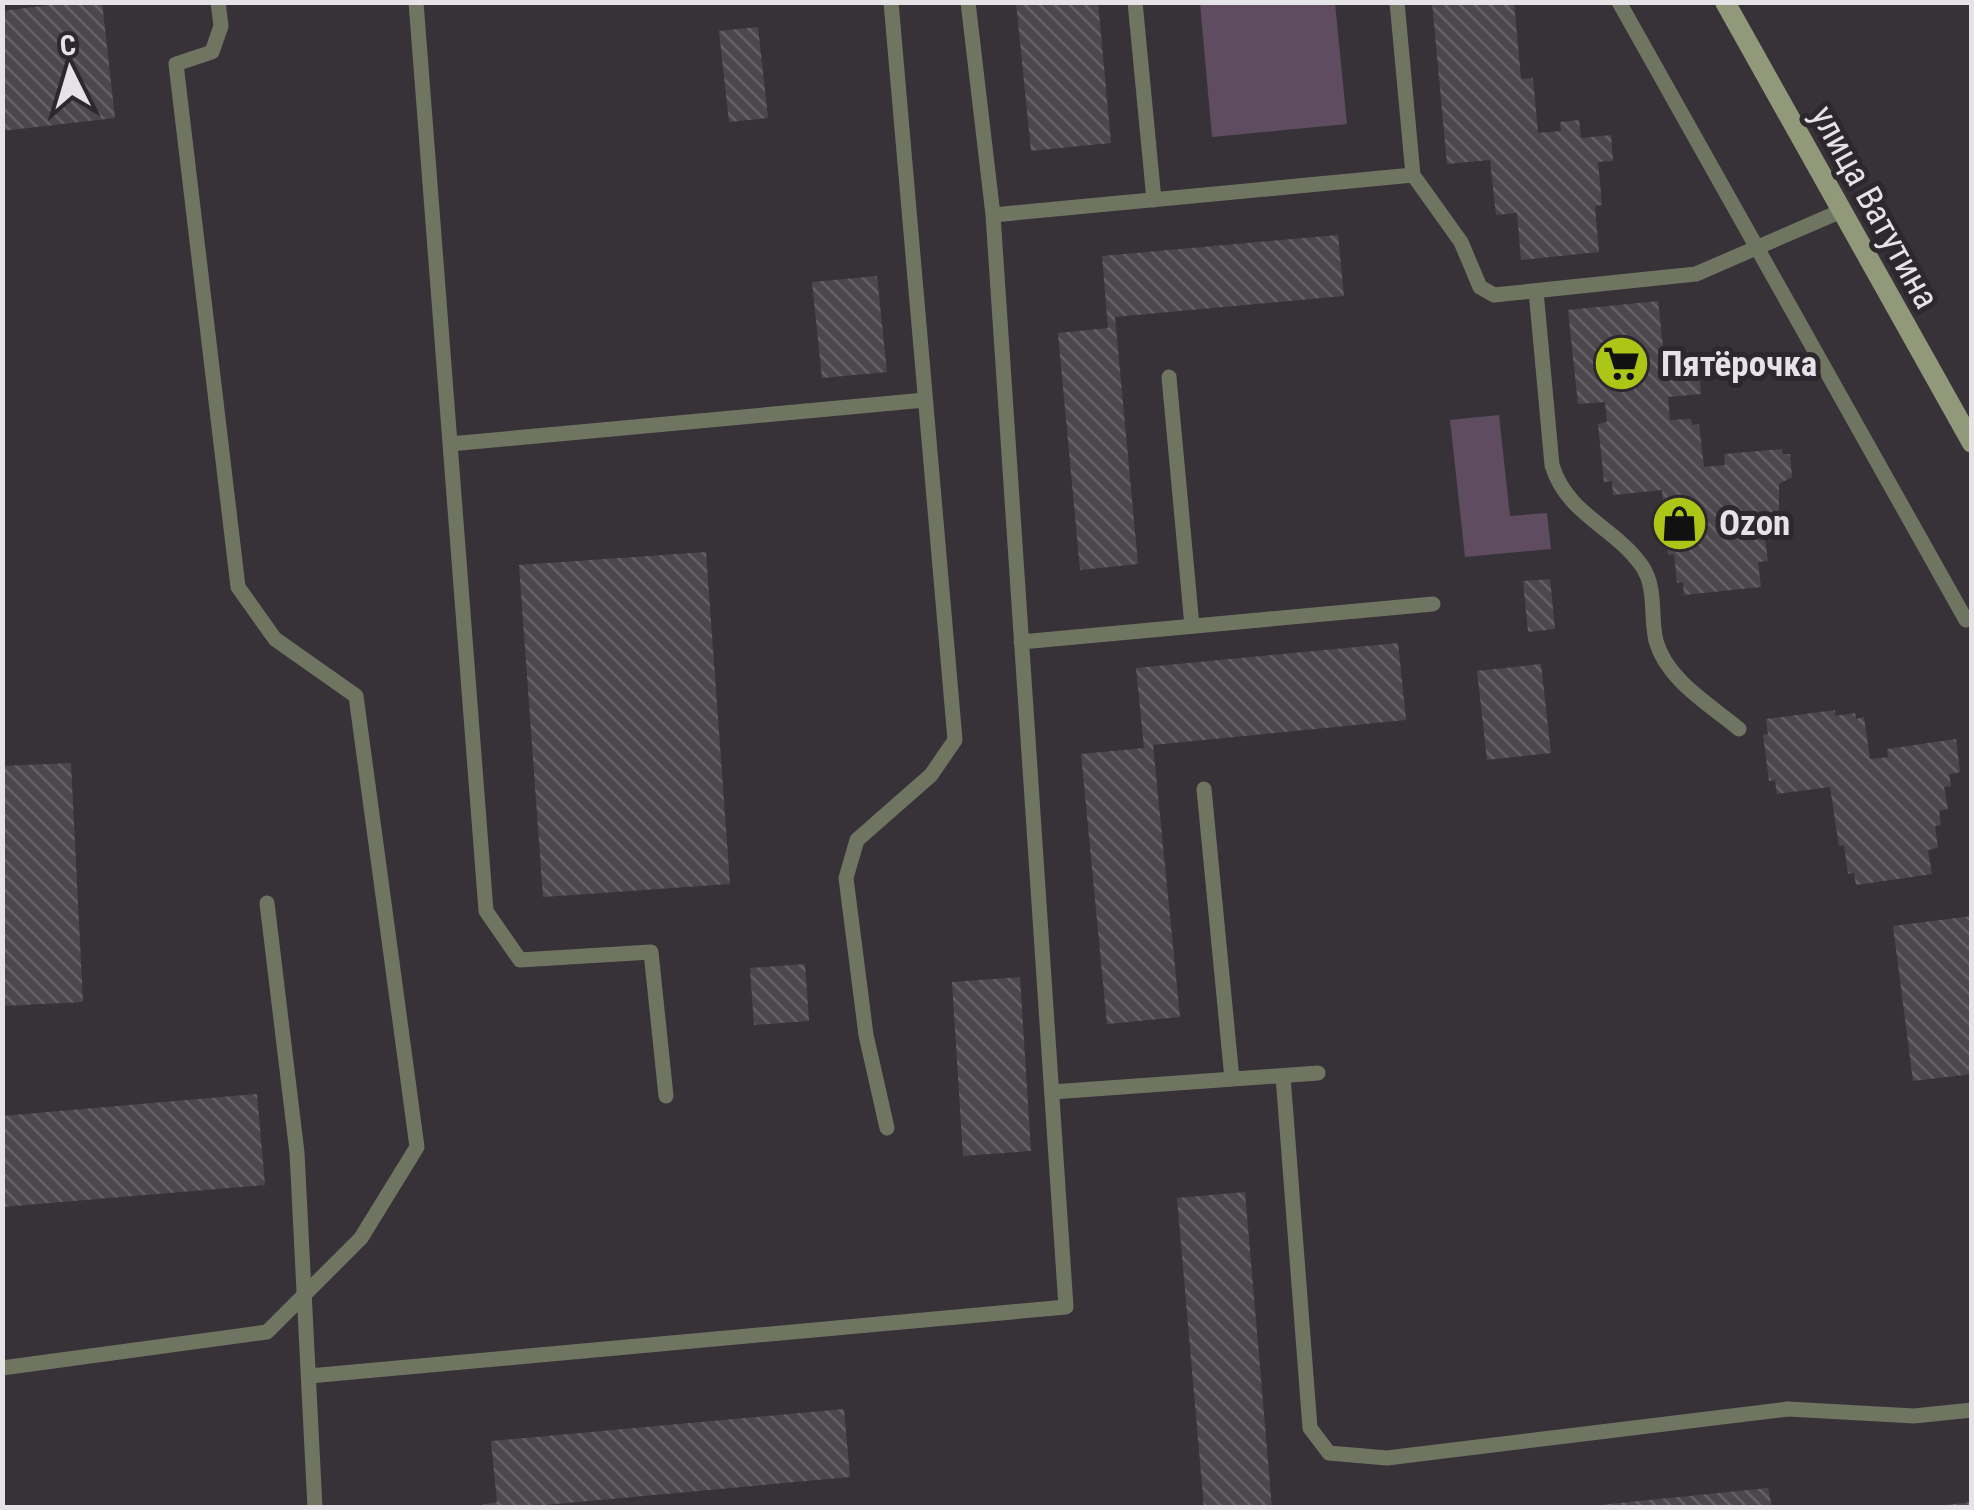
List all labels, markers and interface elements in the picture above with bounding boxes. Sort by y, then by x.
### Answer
north arrow [20,20,120,120]
text: С [58,28,77,63]
street label: улица Ватутина [1802,99,1947,316]
supermarket icon: Пятёрочка [1592,334,1652,394]
place label: Пятёрочка [1661,344,1817,385]
shop icon: Ozon [1650,493,1710,553]
place label: Ozon [1719,503,1790,544]

